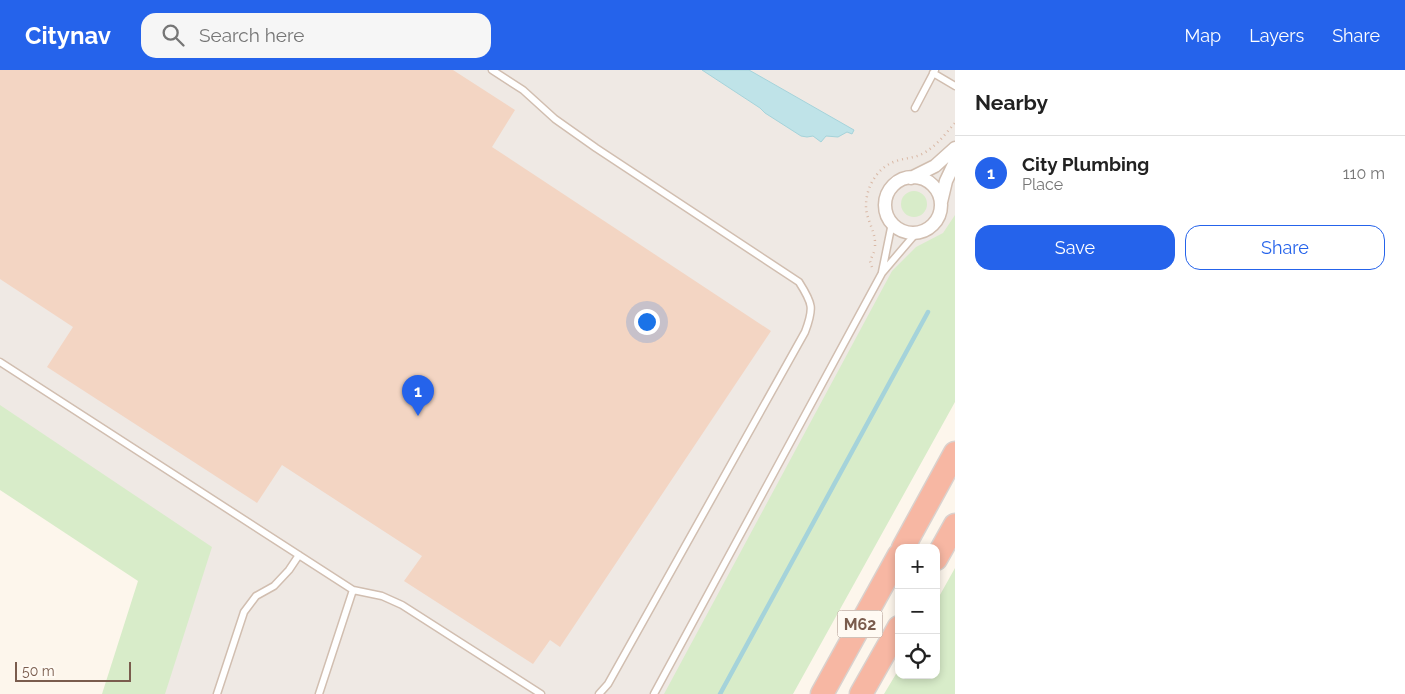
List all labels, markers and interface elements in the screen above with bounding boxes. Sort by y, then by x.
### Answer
search box [141,13,491,58]
text: Citynav [25,21,111,50]
icon: search [159,21,187,49]
text: Search here [199,24,304,46]
text: Map [1185,25,1221,46]
text: Layers [1249,25,1304,46]
text: Share [1332,25,1380,46]
text: Nearby [975,90,1048,115]
text: City Plumbing [1022,153,1149,175]
text: 1 [987,164,995,183]
text: 110 m [1343,164,1385,183]
text: Place [1022,175,1063,194]
button: Save [975,225,1175,270]
button: Share [1185,225,1385,270]
your location [634,309,660,335]
pin: 1 [402,375,434,416]
map controls [895,544,940,679]
button: + [895,544,940,589]
button: − [895,589,940,634]
road number: M62 [838,610,882,638]
button: locate [895,634,940,679]
scale bar [15,659,131,682]
text: 50 m [22,663,55,679]

